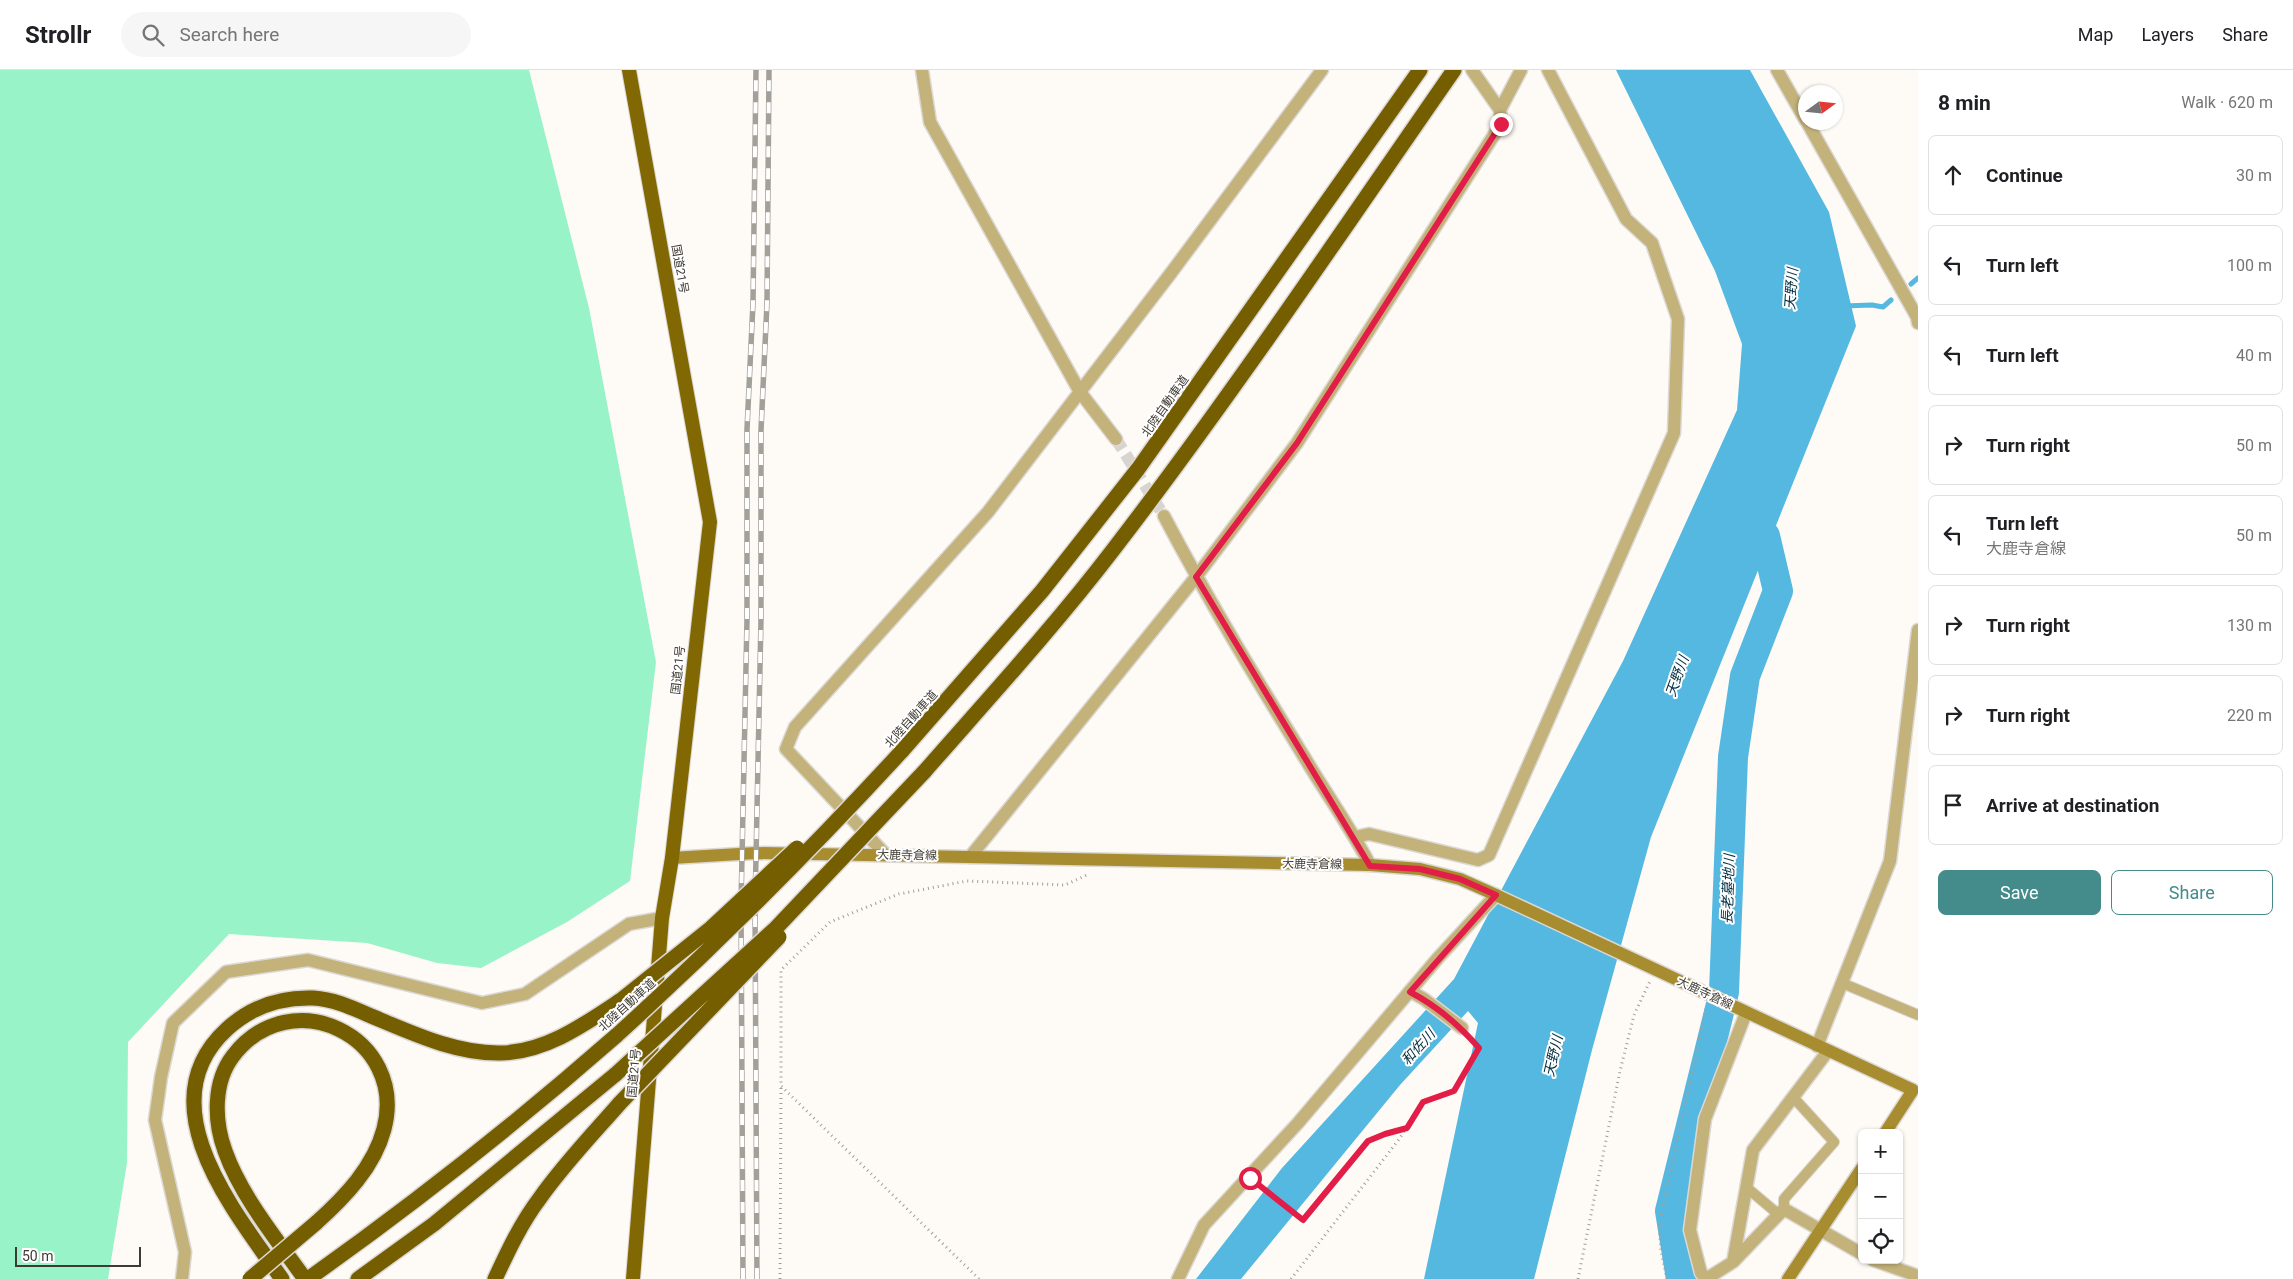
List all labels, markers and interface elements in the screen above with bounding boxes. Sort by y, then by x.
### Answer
search box [121,12,471,57]
text: Strollr [25,21,91,49]
icon: search [139,21,167,49]
text: Search here [179,23,279,46]
text: Map [2078,24,2113,45]
text: Layers [2141,24,2194,45]
text: Share [2222,24,2268,45]
north arrow [1798,85,1843,130]
text: 8 min [1938,91,1991,115]
text: Walk · 620 m [2181,93,2273,112]
route end [1490,113,1513,136]
icon: ahead [1939,161,1967,189]
text: Continue [1986,164,2063,187]
text: 30 m [2236,166,2272,185]
street label: 国道21号 [669,243,691,295]
icon: left [1939,251,1967,279]
text: Turn left [1986,254,2059,277]
text: 100 m [2227,256,2272,275]
water label: 天野川 [1782,265,1801,311]
icon: left [1939,341,1967,369]
text: Turn left [1986,344,2059,367]
text: 40 m [2236,346,2272,365]
street label: 北陸自動車道 [1139,372,1191,440]
icon: right [1939,431,1967,459]
text: Turn right [1986,434,2070,457]
text: 50 m [2236,436,2272,455]
text: Turn left [1986,512,2059,535]
icon: left [1939,521,1967,549]
text: 50 m [2236,526,2272,545]
text: 大鹿寺倉線 [1986,539,2066,558]
icon: right [1939,611,1967,639]
text: Turn right [1986,614,2070,637]
text: 130 m [2227,616,2272,635]
street label: 国道21号 [668,645,688,695]
water label: 天野川 [1662,652,1692,698]
street label: 北陸自動車道 [882,688,940,750]
icon: right [1939,701,1967,729]
text: Turn right [1986,704,2070,727]
text: 220 m [2227,706,2272,725]
icon: arrive [1939,791,1967,819]
text: Arrive at destination [1986,794,2159,817]
street label: 大鹿寺倉線 [877,847,937,863]
water label: 長老墓地川 [1719,852,1737,924]
street label: 大鹿寺倉線 [1282,856,1342,872]
button: Save [1938,870,2101,915]
button: Share [2111,870,2273,915]
street label: 大鹿寺倉線 [1675,974,1735,1012]
street label: 北陸自動車道 [596,976,658,1034]
water label: 和佐川 [1398,1025,1439,1068]
water label: 天野川 [1540,1032,1566,1078]
street label: 国道21号 [625,1048,643,1098]
map controls [1858,1129,1903,1264]
button: + [1858,1129,1903,1174]
route start [1239,1167,1262,1190]
button: − [1858,1174,1903,1219]
button: locate [1858,1219,1903,1264]
scale bar [15,1244,141,1267]
text: 50 m [22,1248,54,1264]

